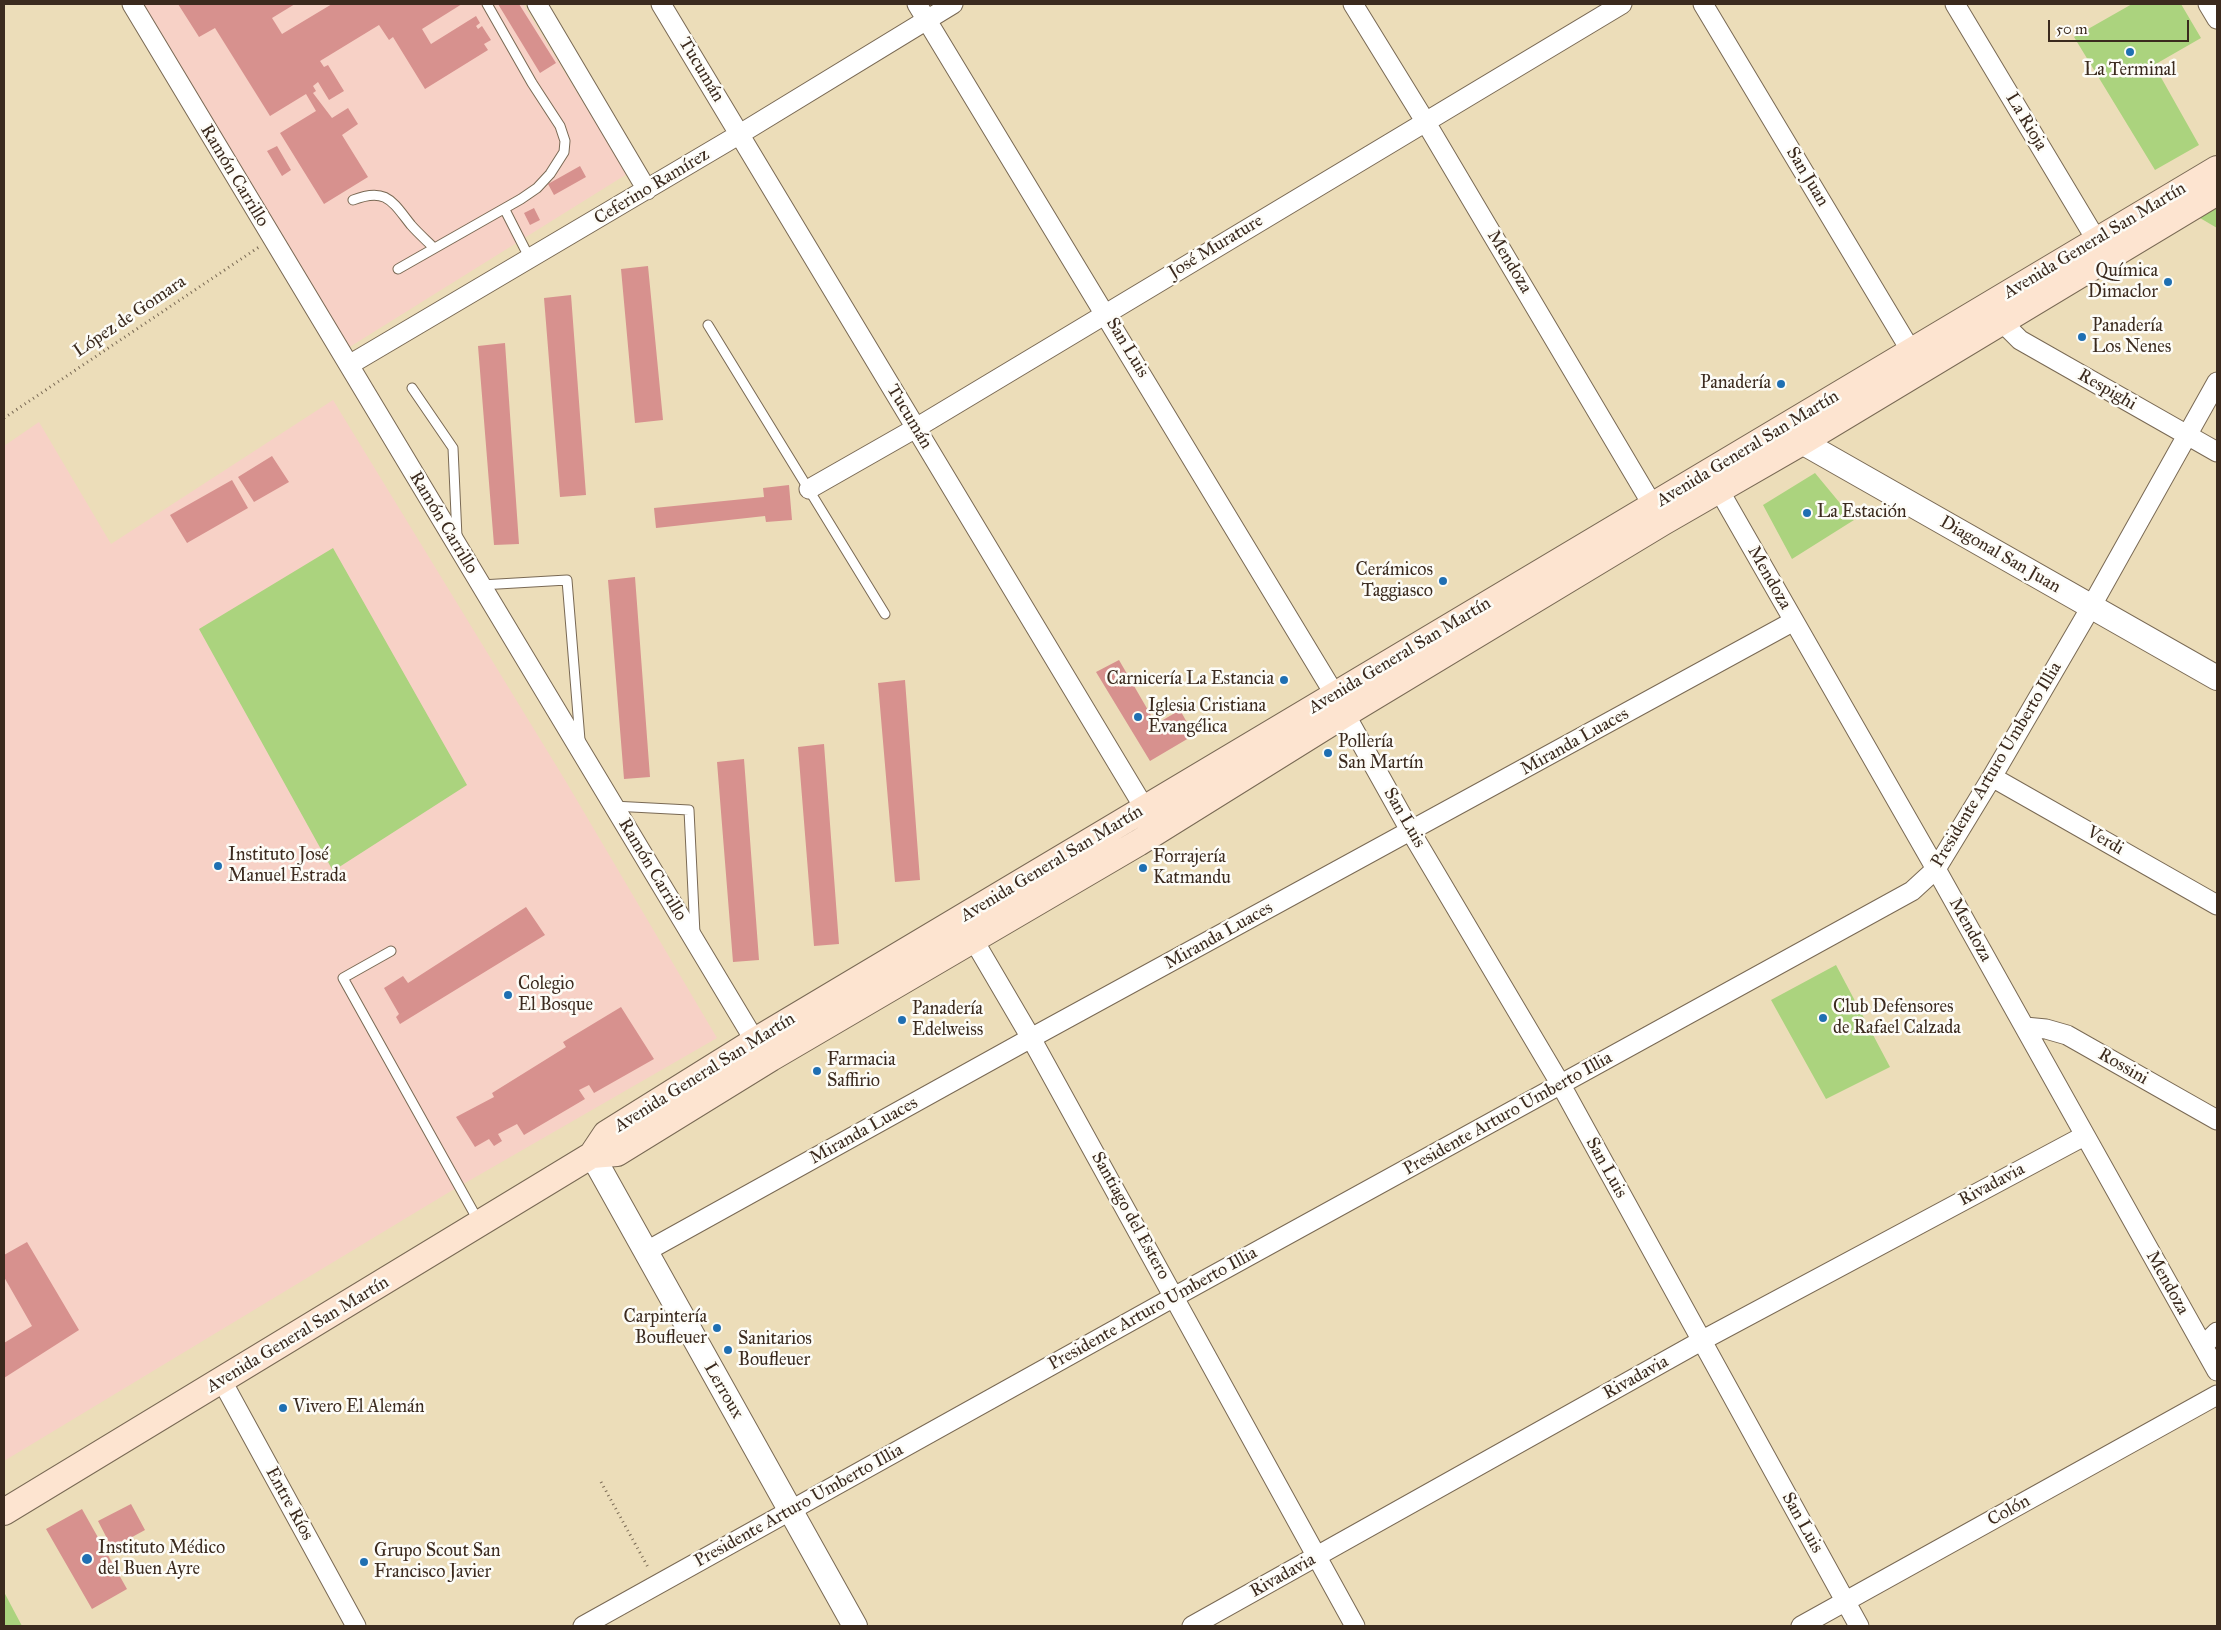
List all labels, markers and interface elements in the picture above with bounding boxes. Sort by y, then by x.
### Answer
scale bar [2051,10,2192,42]
text: 50 m [2056,20,2088,38]
street label: Tucumán [673,34,729,106]
marker: La Terminal [2124,46,2136,58]
place label: La Terminal [2084,60,2176,82]
street label: La Rioja [2000,89,2052,155]
street label: Ramón Carrillo [195,121,273,231]
street label: San Juan [1781,143,1833,211]
street label: Ceferino Ramírez [591,144,713,230]
street label: Avenida General San Martín [2000,178,2190,304]
street label: José Murature [1165,210,1267,284]
street label: Mendoza [1482,227,1536,297]
place label: Química Dimaclor [2088,261,2158,304]
street label: López de Gomara [70,271,190,363]
marker: Química Dimaclor [2162,276,2174,288]
street label: San Luis [1101,314,1153,382]
place label: Panadería Los Nenes [2092,316,2171,358]
marker: Panadería Los Nenes [2076,331,2088,343]
street label: Respighi [2074,365,2140,415]
place label: Panadería [1700,373,1771,395]
marker: Panadería [1775,378,1787,390]
street label: Tucumán [881,381,937,453]
street label: Avenida General San Martín [1653,386,1843,512]
street label: Ramón Carrillo [404,468,482,578]
place label: La Estación [1817,502,1907,524]
marker: La Estación [1801,507,1813,519]
street label: Diagonal San Juan [1936,512,2064,598]
street label: Mendoza [1742,542,1796,614]
place label: Cerámicos Taggiasco [1356,560,1433,602]
marker: Cerámicos Taggiasco [1437,575,1449,587]
street label: Avenida General San Martín [1305,593,1495,719]
street label: Presidente Arturo Umberto Illia [1927,658,2067,872]
place label: Carnicería La Estancia [1106,669,1274,691]
marker: Carnicería La Estancia [1278,674,1290,686]
place label: Iglesia Cristiana Evangélica [1148,696,1266,739]
street label: Miranda Luaces [1517,703,1633,781]
marker: Iglesia Cristiana Evangélica [1132,711,1144,723]
place label: Pollería San Martín [1338,732,1424,774]
marker: Pollería San Martín [1322,747,1334,759]
street label: San Luis [1378,784,1430,852]
street label: Avenida General San Martín [957,801,1147,927]
street label: Ramón Carrillo [613,815,691,925]
street label: Verdi [2083,822,2127,860]
place label: Instituto José Manuel Estrada [228,845,346,888]
place label: Forrajería Katmandu [1153,847,1231,890]
marker: Instituto José Manuel Estrada [212,860,224,872]
marker: Forrajería Katmandu [1137,862,1149,874]
street label: Mendoza [1944,894,1996,966]
street label: Miranda Luaces [1161,897,1277,975]
place label: Colegio El Bosque [518,974,593,1016]
marker: Colegio El Bosque [502,989,514,1001]
place label: Club Defensores de Rafael Calzada [1833,997,1961,1040]
place label: Panadería Edelweiss [912,999,983,1042]
street label: Avenida General San Martín [611,1008,799,1138]
marker: Club Defensores de Rafael Calzada [1817,1012,1829,1024]
marker: Panadería Edelweiss [896,1014,908,1026]
street label: Rossini [2094,1044,2152,1090]
street label: Presidente Arturo Umberto Illia [1400,1047,1616,1181]
place label: Farmacia Saffirio [827,1050,896,1092]
marker: Farmacia Saffirio [811,1065,823,1077]
street label: Miranda Luaces [806,1092,922,1170]
street label: San Luis [1581,1134,1631,1202]
street label: Santiago del Estero [1086,1148,1174,1284]
street label: Rivadavia [1955,1159,2029,1211]
street label: Presidente Arturo Umberto Illia [1045,1242,1261,1376]
street label: Mendoza [2141,1247,2193,1319]
street label: Avenida General San Martín [203,1272,393,1398]
place label: Carpintería Boufleuer [624,1307,707,1350]
marker: Carpintería Boufleuer [711,1322,723,1334]
place label: Sanitarios Boufleuer [738,1329,812,1372]
marker: Sanitarios Boufleuer [722,1344,734,1356]
street label: Rivadavia [1600,1351,1672,1405]
street label: Lerroux [698,1359,748,1423]
place label: Vivero El Alemán [293,1397,424,1419]
marker: Vivero El Alemán [277,1402,289,1414]
street label: Presidente Arturo Umberto Illia [691,1439,907,1573]
street label: Entre Ríos [260,1464,318,1544]
street label: San Luis [1777,1489,1827,1557]
street label: Colón [1984,1491,2034,1531]
place label: Instituto Médico del Buen Ayre [98,1538,225,1580]
place label: Grupo Scout San Francisco Javier [374,1541,500,1584]
street label: Rivadavia [1247,1549,1319,1603]
marker: Instituto Médico del Buen Ayre [80,1552,94,1566]
marker: Grupo Scout San Francisco Javier [358,1556,370,1568]

